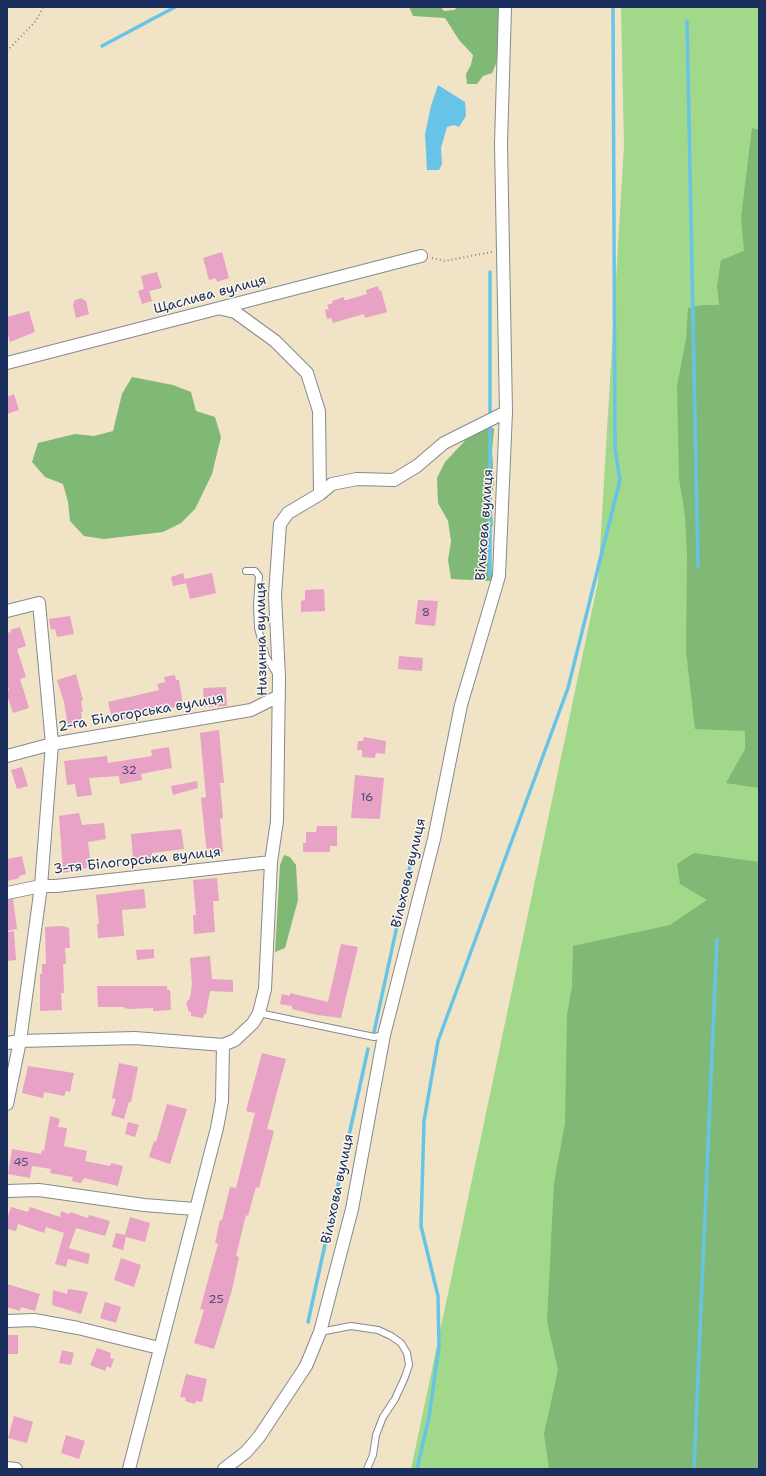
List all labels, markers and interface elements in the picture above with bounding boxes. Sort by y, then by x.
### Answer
street label: Щаслива вулиця [152,272,268,318]
street label: Вільхова вулиця [473,469,497,581]
street label: Низинна вулиця [253,582,271,696]
house number: 8 [422,606,430,620]
street label: 2-га Білогорська вулиця [57,690,225,736]
house number: 32 [121,764,137,778]
house number: 16 [360,791,374,805]
street label: Вільхова вулиця [388,817,430,929]
street label: 3-тя Білогорська вулиця [52,844,222,878]
street label: Вільхова вулиця [318,1132,358,1246]
house number: 45 [13,1156,29,1170]
house number: 25 [208,1293,224,1307]

